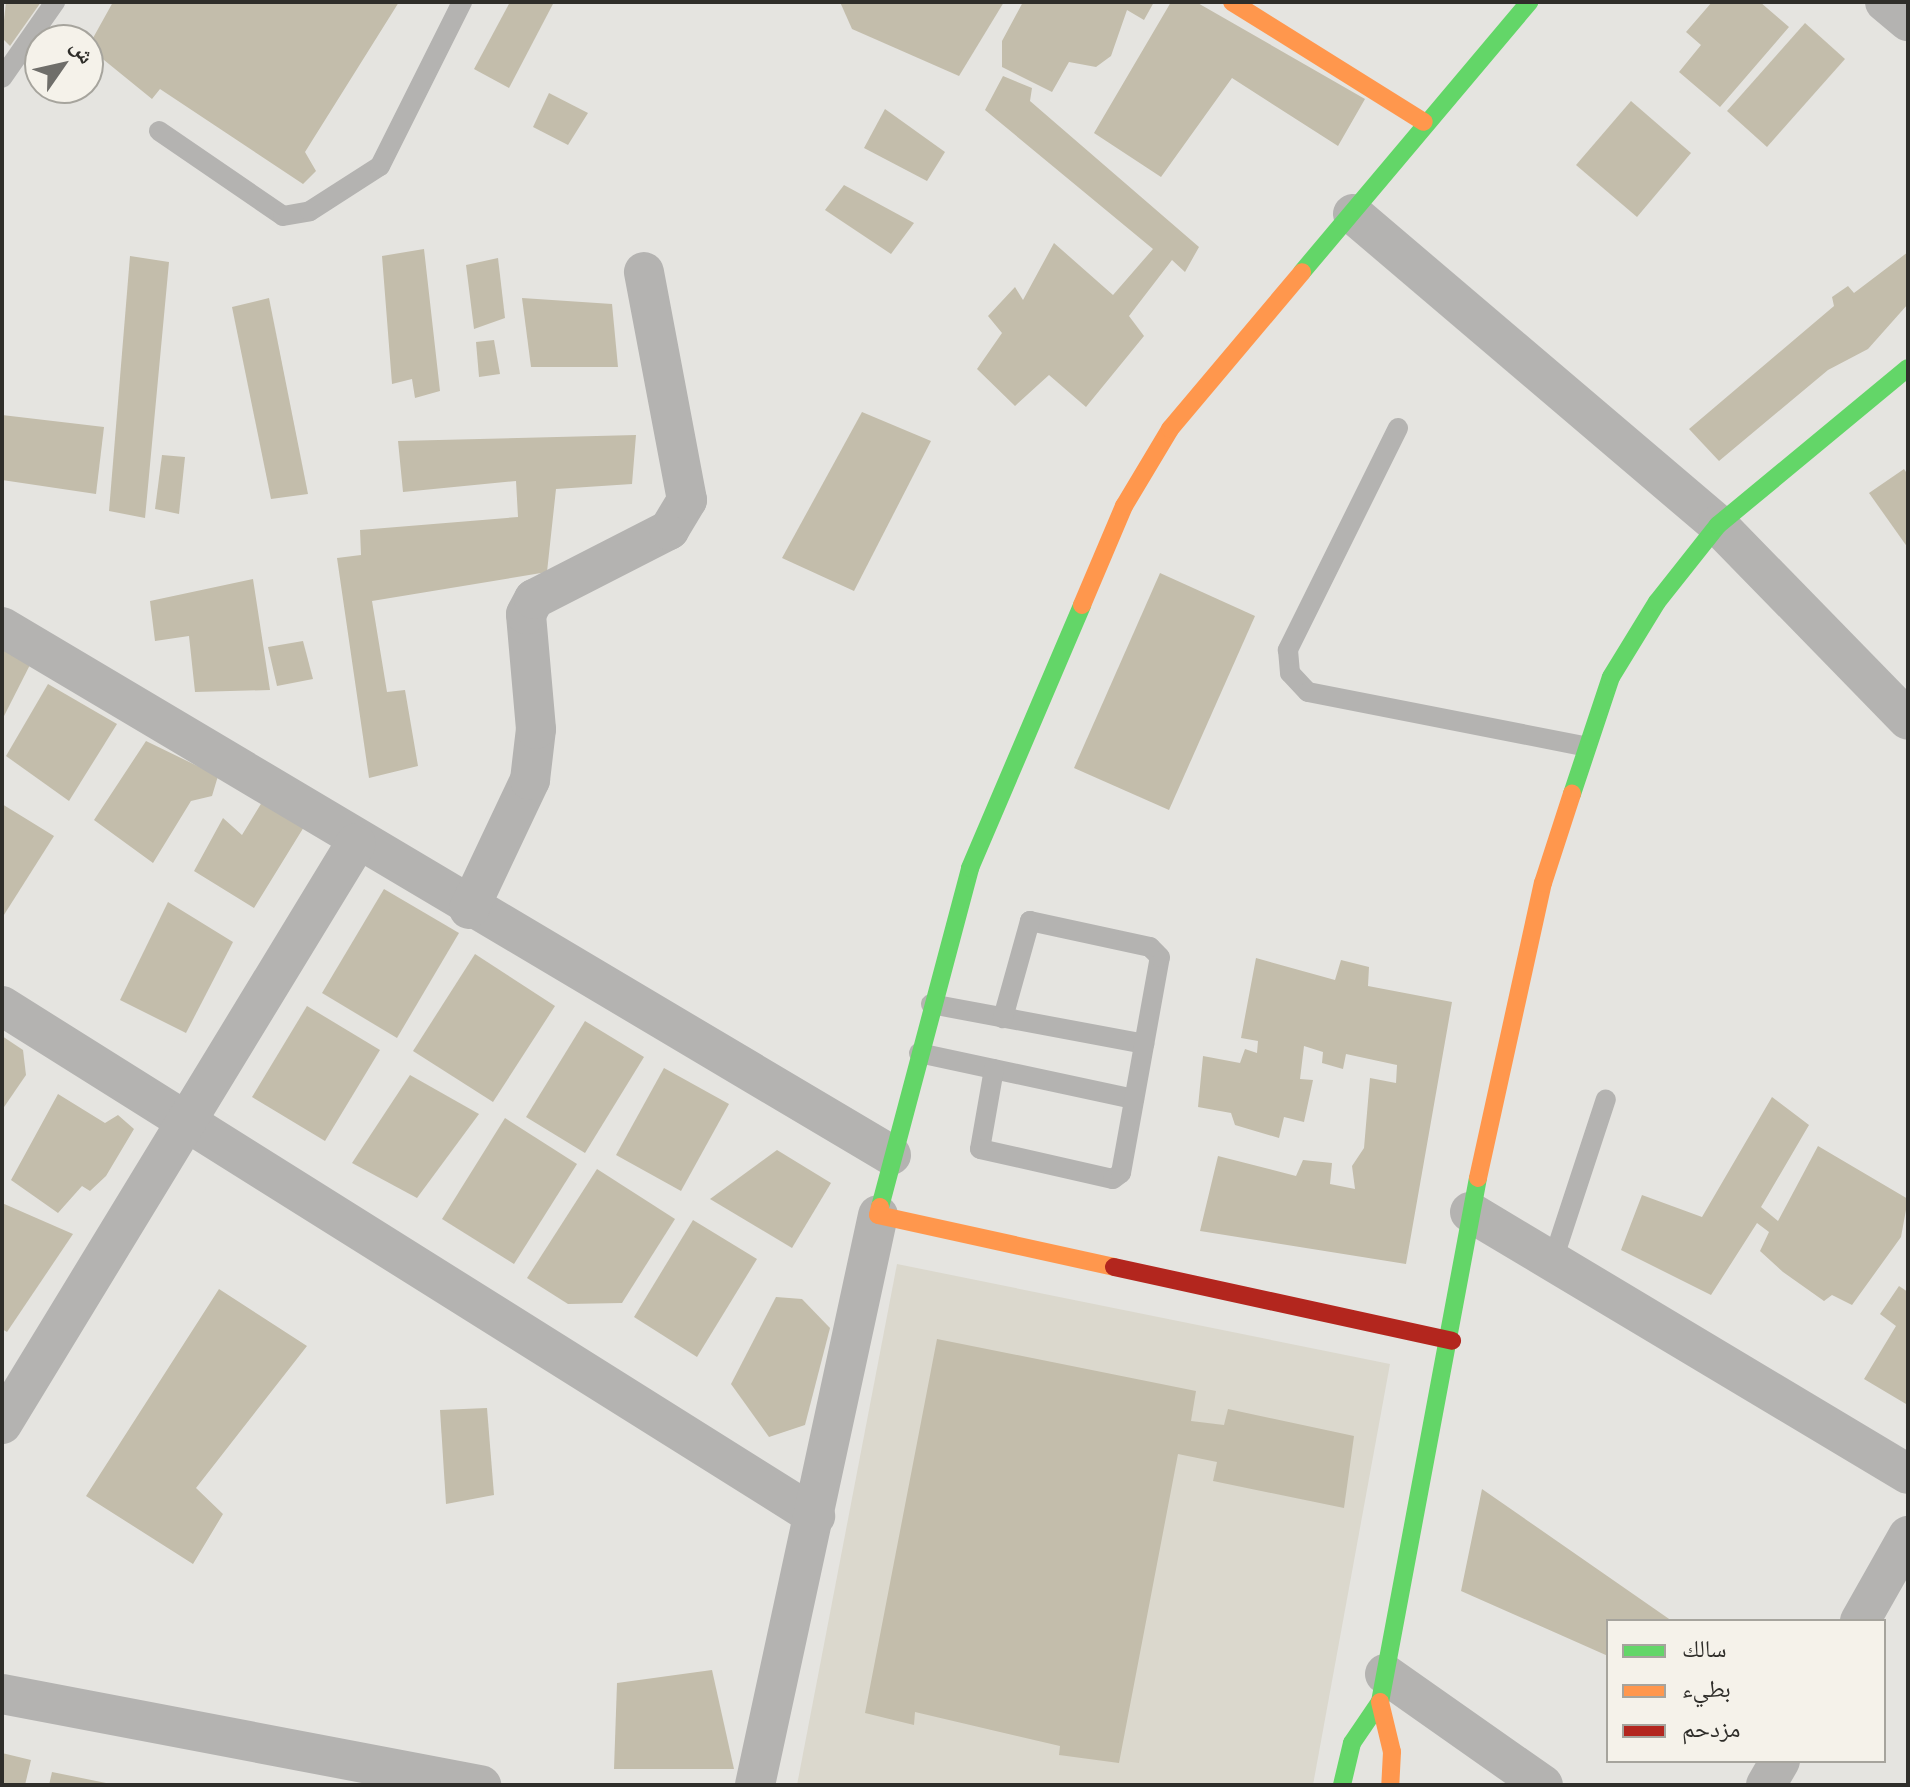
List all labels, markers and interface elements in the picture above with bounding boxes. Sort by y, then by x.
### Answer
north arrow [24,24,104,104]
text: ش [65,35,100,69]
legend [1606,1619,1886,1763]
text: سالك [1682,1635,1727,1664]
text: بطيء [1682,1675,1731,1704]
text: مزدحم [1682,1715,1741,1744]

